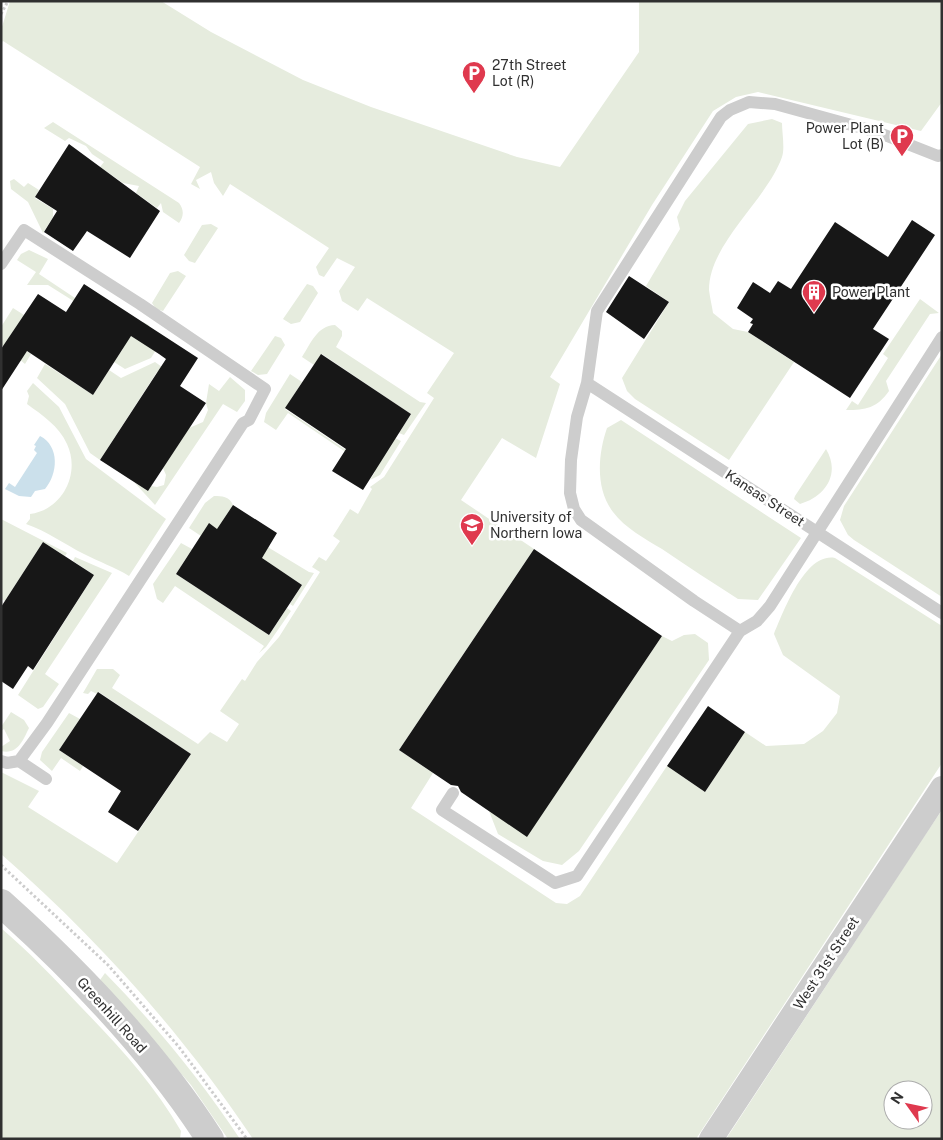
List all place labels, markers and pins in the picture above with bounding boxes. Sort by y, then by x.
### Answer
place label: 27th Street Lot (R) [492,57,567,89]
parking icon: 27th Street Lot (R) [461,60,487,94]
place label: Power Plant Lot (B) [806,120,884,152]
parking icon: Power Plant Lot (B) [889,123,915,157]
building icon: Power Plant [801,279,827,313]
place label: Power Plant [832,284,910,300]
place label: University of Northern Iowa [490,509,582,541]
school or university icon: University of Northern Iowa [459,512,485,546]

